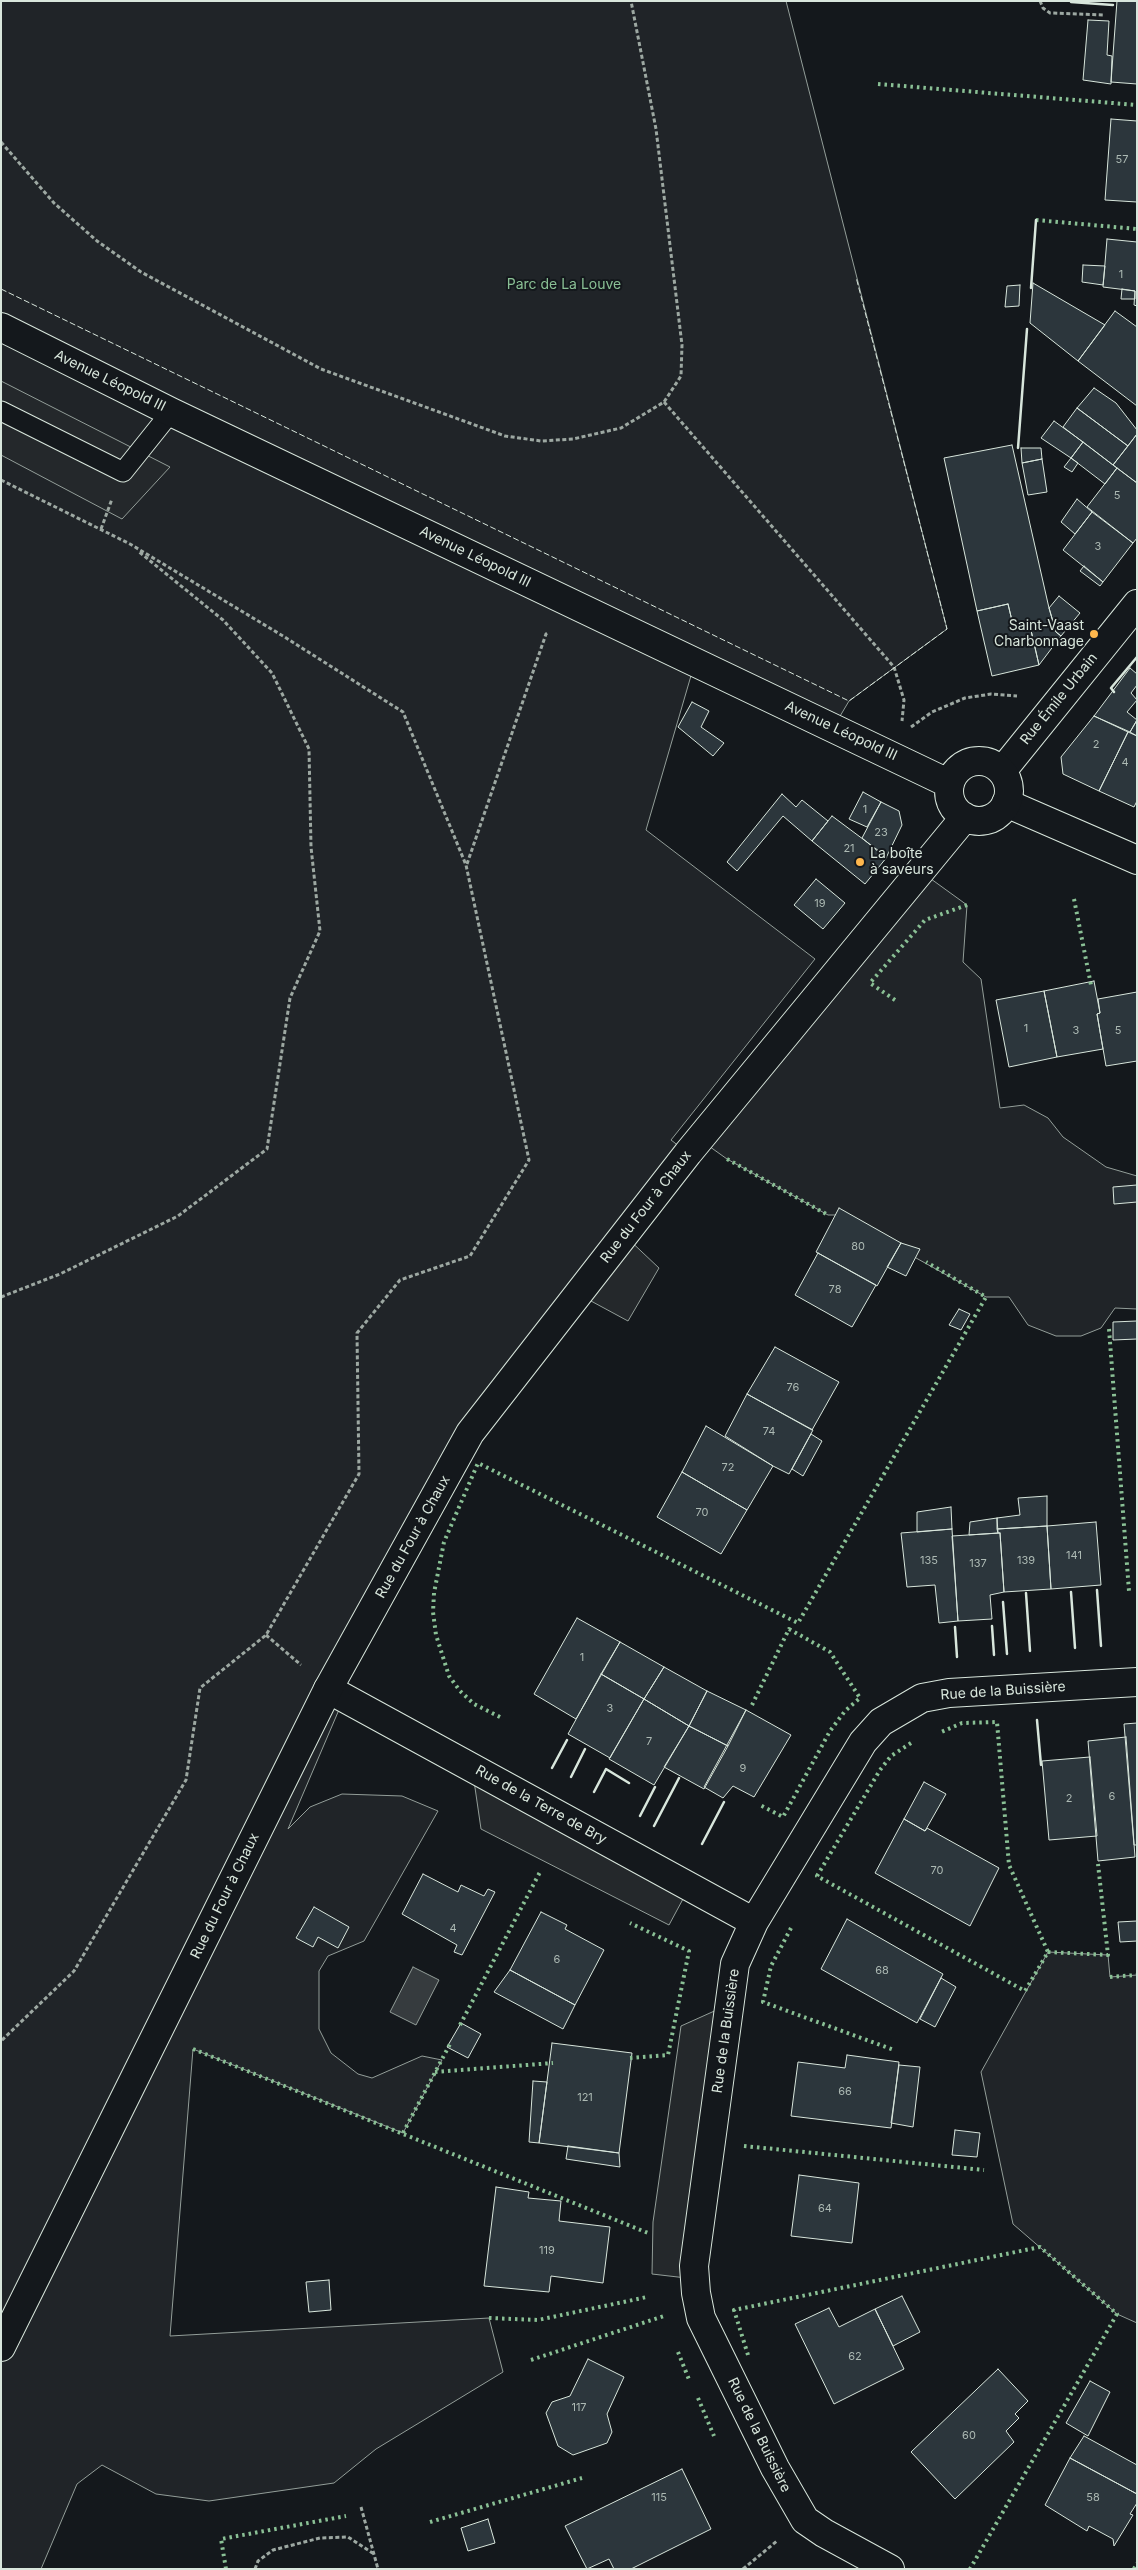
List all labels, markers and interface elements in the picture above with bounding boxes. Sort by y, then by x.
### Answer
house number: 57 [1116,153,1128,167]
house number: 1 [1119,268,1123,282]
park label: Parc de La Louve [507,277,621,293]
street label: Avenue Léopold III [52,347,168,415]
house number: 5 [1114,489,1120,503]
street label: Avenue Léopold III [417,523,533,591]
house number: 3 [1095,540,1101,554]
place label: Saint-Vaast Charbonnage [994,618,1084,650]
marker: Saint-Vaast Charbonnage [1088,628,1100,640]
street label: Rue Émile Urbain [1017,650,1101,748]
street label: Avenue Léopold III [782,698,900,764]
house number: 2 [1093,738,1099,752]
house number: 4 [1121,756,1129,770]
house number: 1 [863,803,867,817]
house number: 23 [874,826,888,840]
house number: 21 [843,842,855,856]
place label: La boîte à saveurs [870,846,934,879]
marker: La boîte à saveurs [854,856,866,868]
house number: 19 [814,897,826,911]
house number: 1 [1024,1022,1028,1036]
house number: 3 [1073,1024,1079,1038]
house number: 5 [1115,1024,1121,1038]
street label: Rue du Four à Chaux [597,1148,695,1266]
house number: 80 [851,1240,865,1254]
house number: 78 [829,1283,841,1297]
house number: 76 [787,1381,799,1395]
house number: 74 [763,1425,775,1439]
house number: 72 [722,1461,734,1475]
street label: Rue du Four à Chaux [372,1473,454,1601]
house number: 70 [696,1506,708,1520]
house number: 141 [1066,1549,1082,1563]
house number: 135 [920,1554,938,1568]
house number: 139 [1017,1554,1035,1568]
house number: 137 [969,1557,987,1571]
house number: 1 [580,1651,584,1665]
street label: Rue de la Buissière [940,1678,1066,1704]
house number: 3 [607,1702,613,1716]
house number: 7 [646,1735,652,1749]
street label: Rue de la Terre de Bry [473,1762,609,1848]
house number: 9 [740,1762,746,1776]
house number: 6 [1109,1790,1115,1804]
house number: 2 [1066,1792,1072,1806]
street label: Rue du Four à Chaux [187,1830,263,1962]
house number: 70 [931,1864,943,1878]
house number: 4 [449,1922,457,1936]
house number: 6 [554,1953,560,1967]
house number: 68 [875,1964,889,1978]
street label: Rue de la Buissière [709,1968,743,2094]
house number: 66 [838,2085,852,2099]
house number: 121 [577,2091,593,2105]
house number: 64 [818,2202,832,2216]
house number: 119 [539,2244,555,2258]
house number: 62 [848,2350,862,2364]
street label: Rue de la Buissière [724,2375,794,2495]
house number: 117 [571,2401,587,2415]
house number: 60 [962,2429,976,2443]
house number: 115 [651,2491,667,2505]
house number: 58 [1086,2491,1100,2505]

